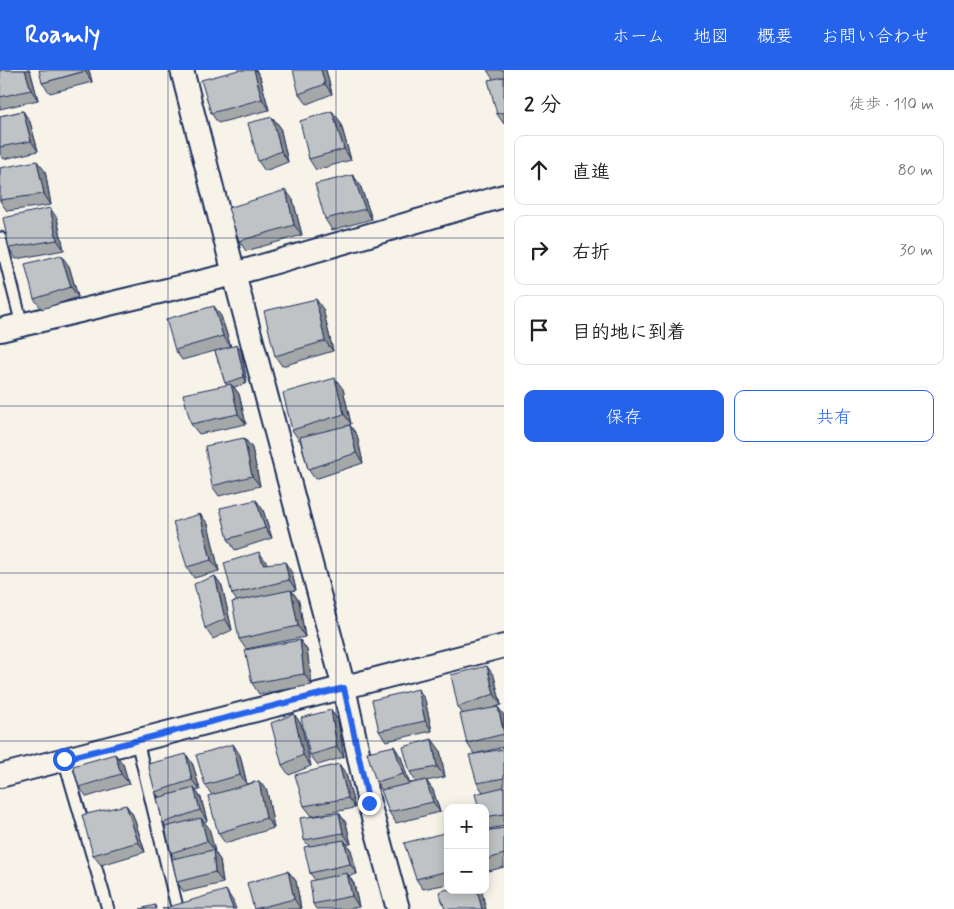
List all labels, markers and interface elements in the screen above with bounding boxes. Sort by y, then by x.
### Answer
text: Roamly [25,20,100,51]
text: ホーム [612,25,665,49]
text: 地図 [693,25,729,49]
text: 概要 [757,25,793,49]
text: お問い合わせ [821,25,929,49]
text: 2 分 [524,91,561,119]
text: 徒歩 · 110 m [849,94,934,115]
icon: ahead [525,156,553,184]
text: 直進 [572,160,610,185]
text: 80 m [898,160,933,181]
icon: right [525,236,553,264]
text: 右折 [572,240,610,265]
text: 30 m [900,240,933,261]
icon: arrive [525,316,553,344]
text: 目的地に到着 [572,320,686,345]
button: 保存 [524,390,724,442]
button: 共有 [734,390,934,442]
route start [53,748,76,771]
route end [358,792,381,815]
map controls [444,804,489,894]
button: + [444,804,489,849]
button: − [444,849,489,894]

